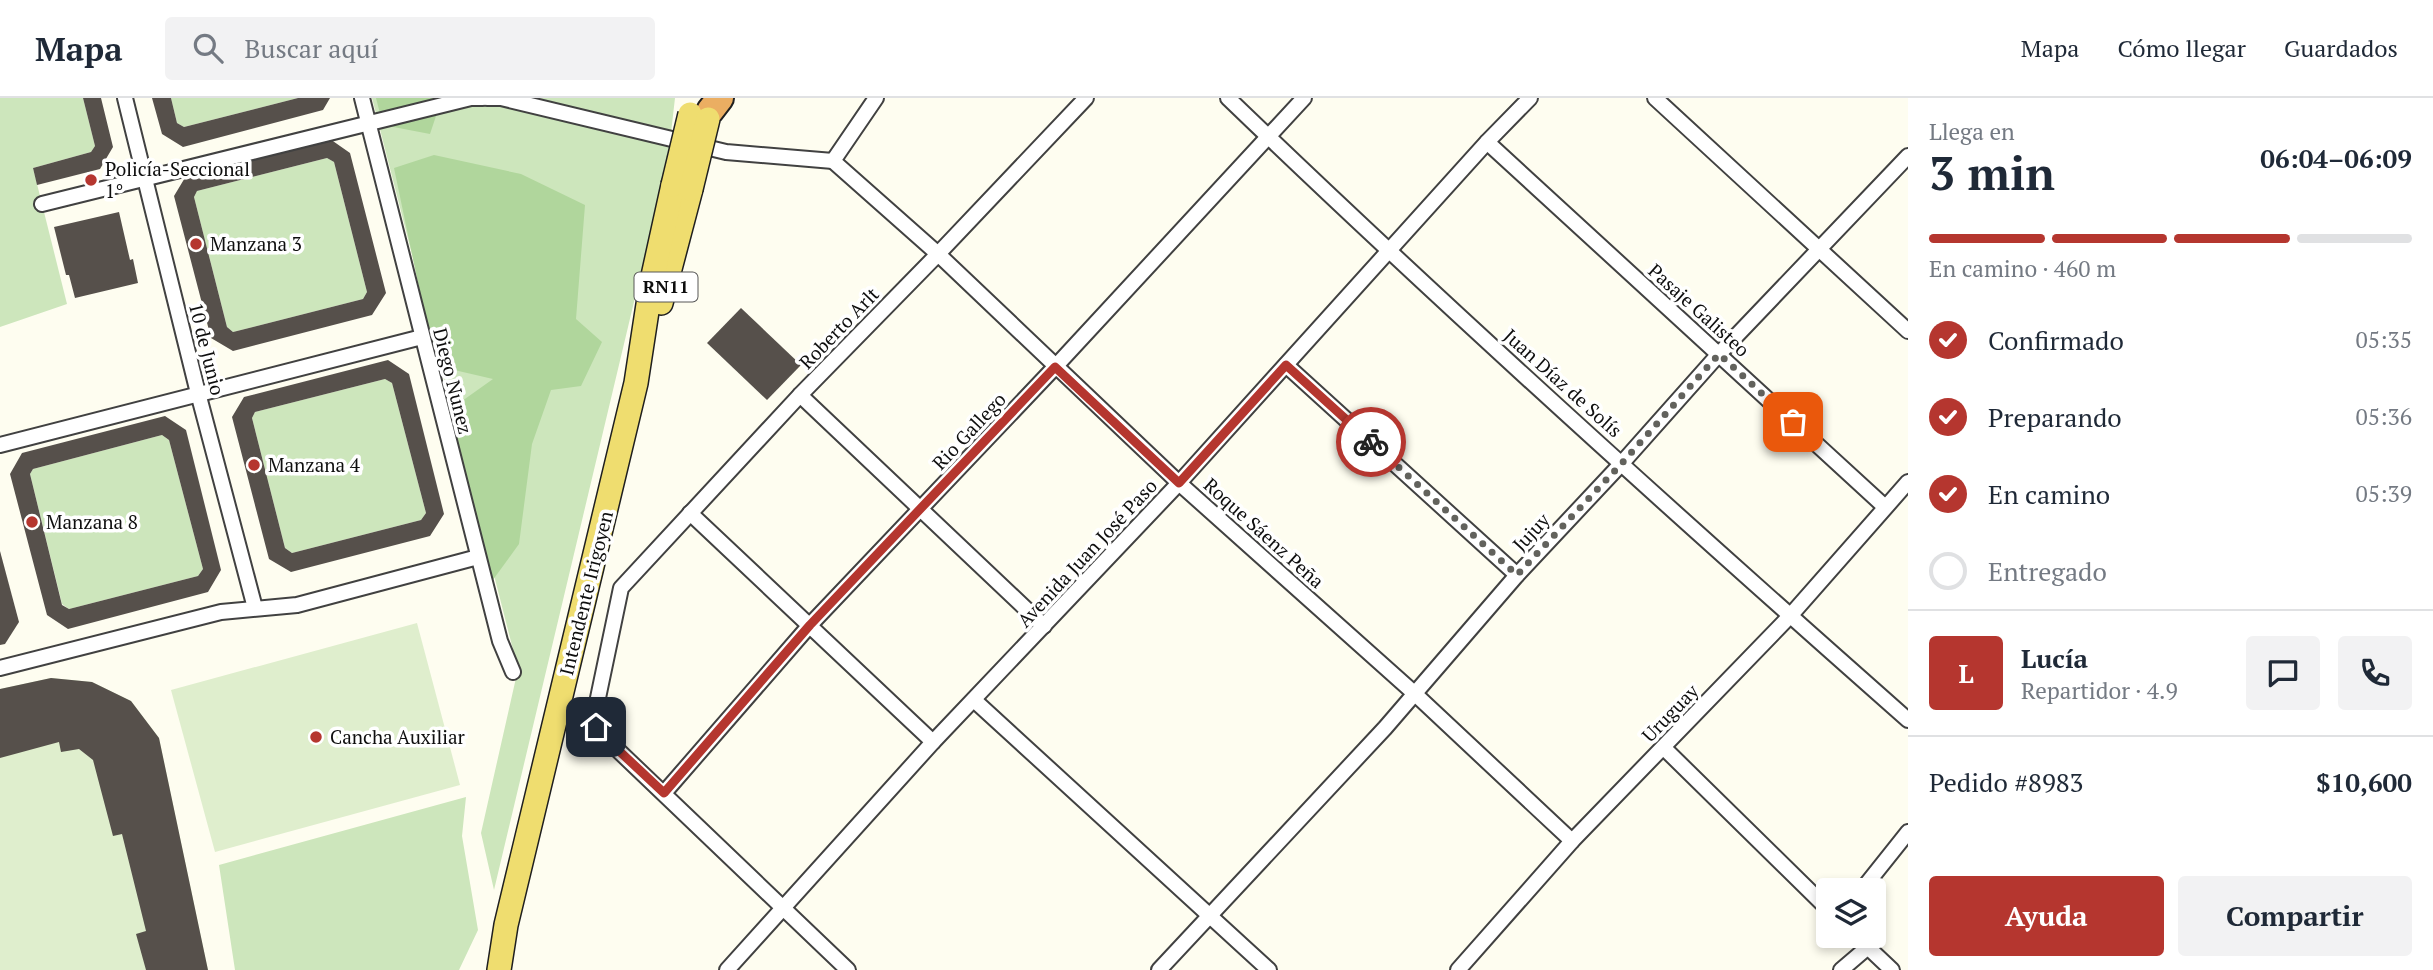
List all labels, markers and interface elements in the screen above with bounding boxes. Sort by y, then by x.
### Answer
search box [165,17,655,80]
text: Mapa [35,27,123,70]
icon: search [189,29,227,67]
text: Buscar aquí [245,31,378,65]
text: Mapa [2021,32,2079,64]
text: Cómo llegar [2117,32,2246,64]
text: Guardados [2284,32,2398,64]
text: Llega en [1929,116,2015,147]
text: 06:04–06:09 [2260,141,2412,175]
text: 3 min [1929,142,2055,203]
place label: Policía-Seccional 1° [105,156,250,203]
marker: Policía-Seccional 1° [83,172,99,188]
place label: Manzana 3 [210,231,302,256]
marker: Manzana 3 [188,236,204,252]
text: En camino · 460 m [1929,253,2116,284]
street label: Pasaje Galisteo [1643,258,1755,362]
road number: RN11 [634,272,698,302]
street label: Roberto Arlt [793,281,884,374]
street label: 10 de Junio [184,300,231,398]
icon: check [1929,321,1967,359]
street label: Juan Díaz de Solís [1499,323,1628,442]
text: Confirmado [1988,323,2124,357]
text: 05:35 [2355,324,2412,355]
street label: Diego Nunez [428,325,479,437]
street label: Rio Gallego [926,387,1011,475]
pin [1763,392,1823,452]
icon: check [1929,398,1967,436]
text: Preparando [1988,400,2122,434]
text: 05:36 [2355,401,2412,432]
icon: bag [1774,403,1812,441]
courier [1336,407,1406,477]
icon: bike [1352,423,1390,461]
place label: Manzana 4 [268,452,361,477]
marker: Manzana 4 [246,457,262,473]
street label: Roque Sáenz Peña [1199,472,1330,594]
street label: Avenida Juan José Paso [1011,473,1162,632]
icon: check [1929,475,1967,513]
text: En camino [1988,477,2110,511]
text: 05:39 [2355,478,2412,509]
street label: Jujuy [1507,507,1555,556]
street label: Intendente Irigoyen [553,508,618,678]
place label: Manzana 8 [46,509,138,534]
marker: Manzana 8 [24,514,40,530]
text: Entregado [1988,554,2107,588]
button: chat [2246,636,2320,710]
button: phone [2338,636,2412,710]
text: Lucía [2021,641,2088,675]
text: L [1958,656,1974,690]
text: Repartidor · 4.9 [2021,675,2178,706]
street label: Uruguay [1636,678,1704,747]
pin [566,697,626,757]
icon: home [577,708,615,746]
place label: Cancha Auxiliar [330,724,465,749]
marker: Cancha Auxiliar [308,729,324,745]
text: Pedido #8983 [1929,765,2083,799]
text: $10,600 [2316,765,2412,799]
button: Ayuda [1929,876,2164,956]
button: Compartir [2178,876,2412,956]
map controls [1816,878,1886,948]
button: layers [1816,878,1886,948]

